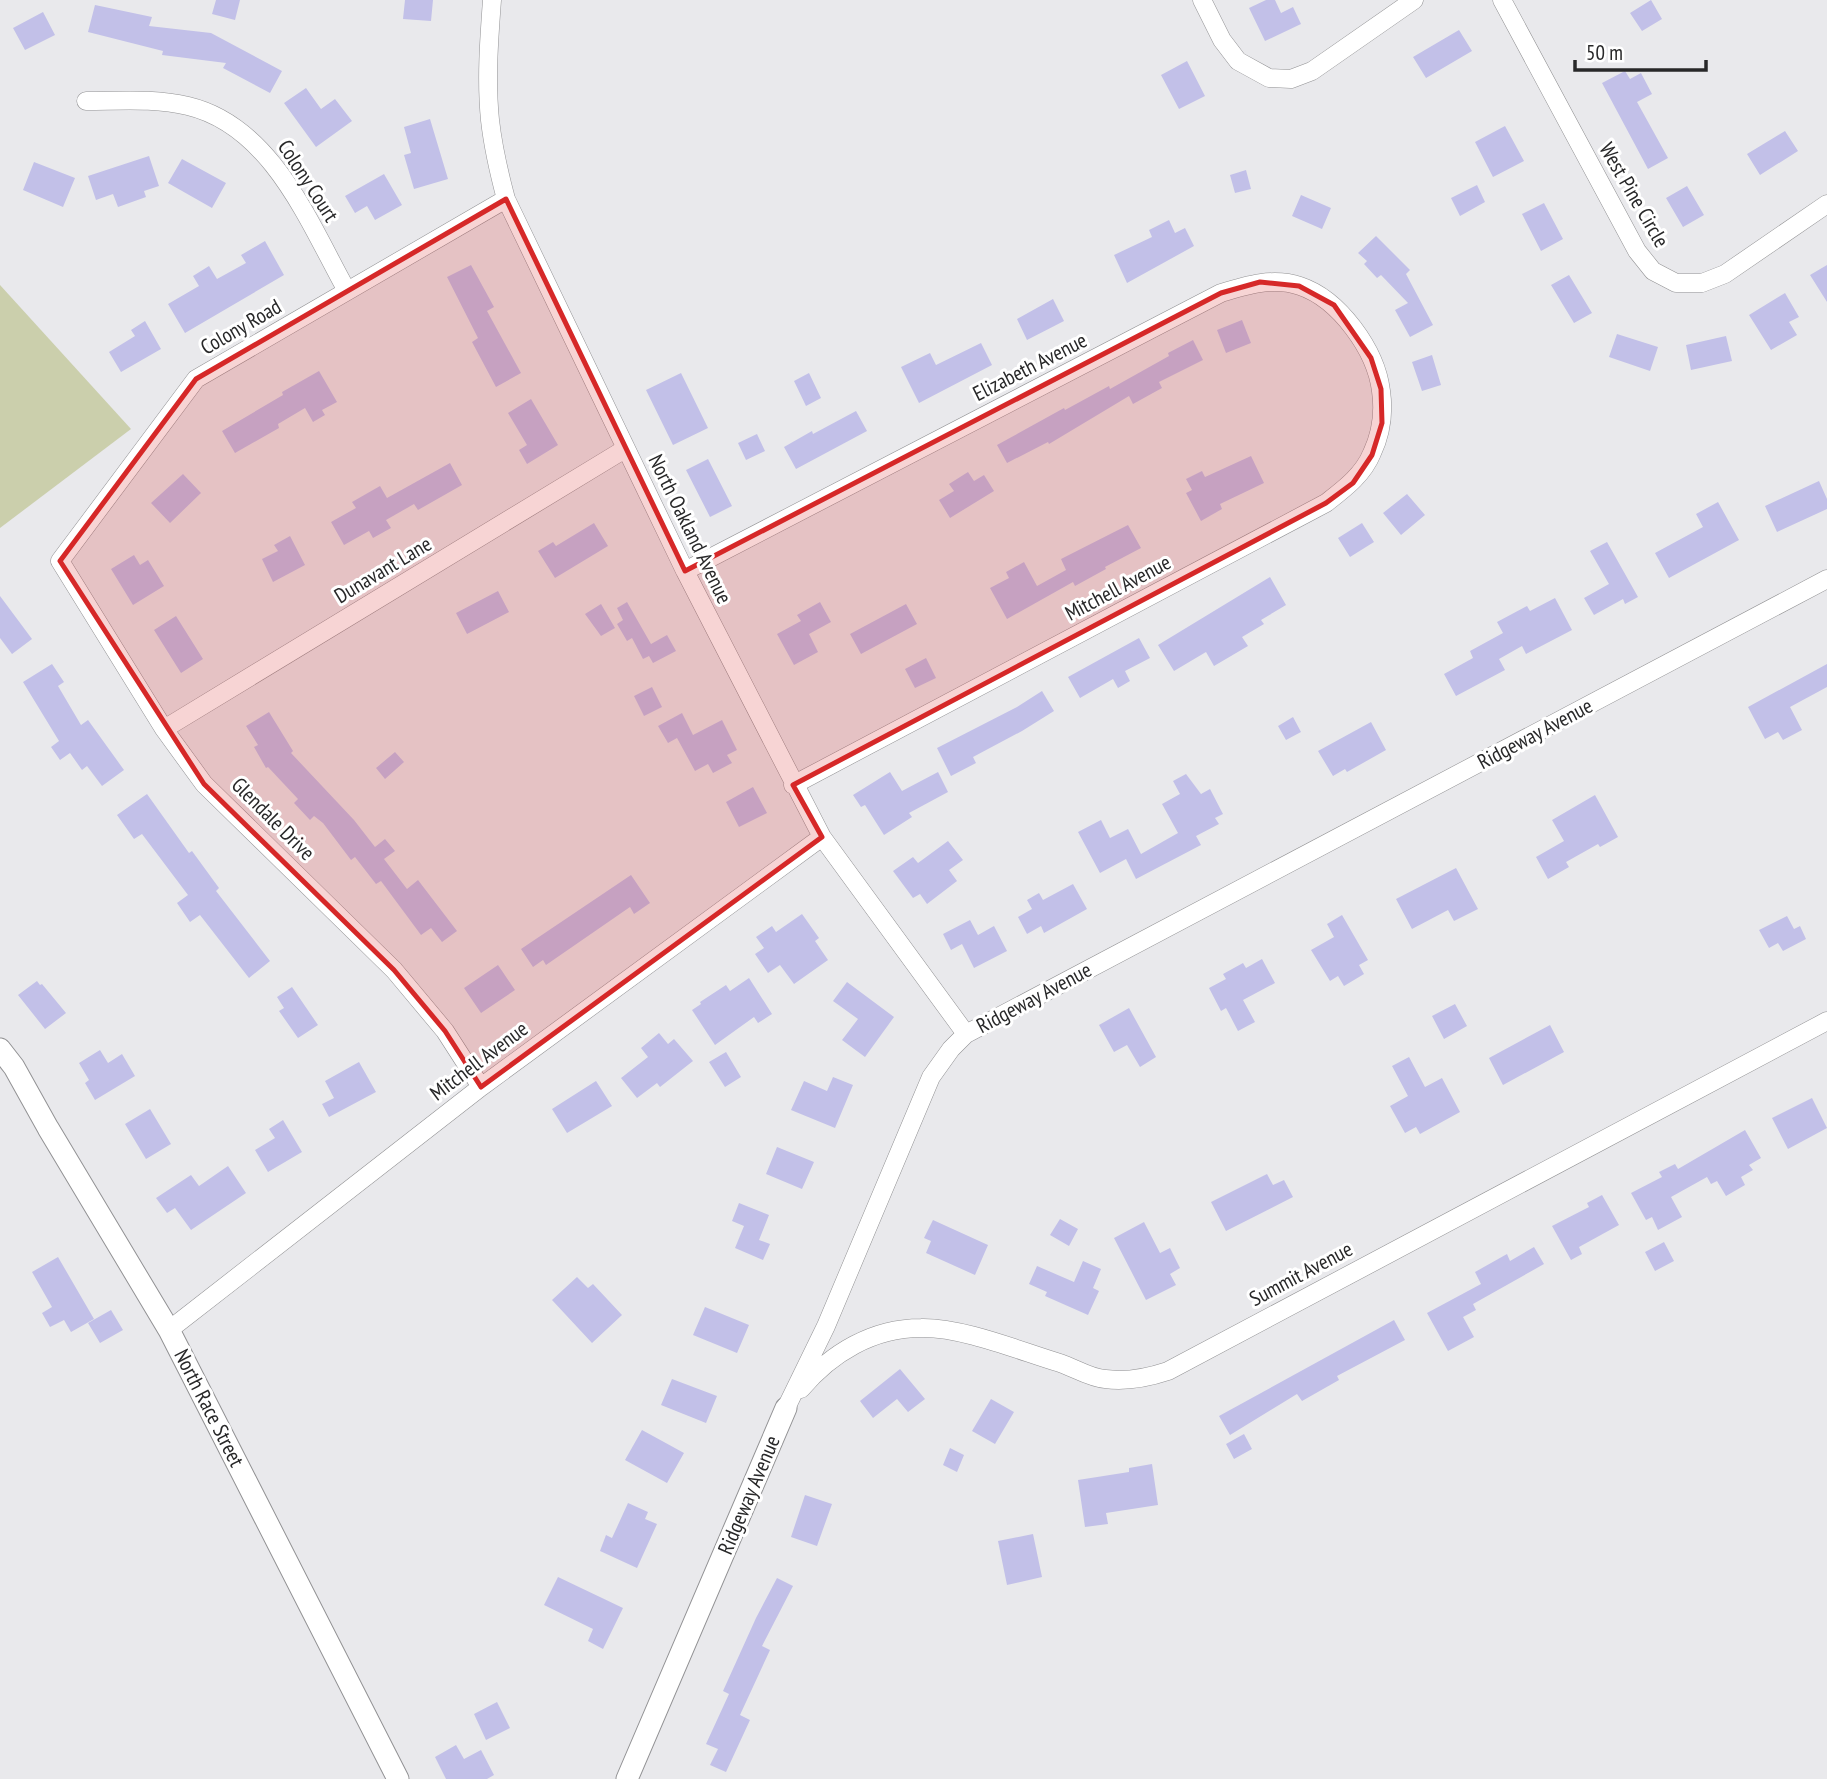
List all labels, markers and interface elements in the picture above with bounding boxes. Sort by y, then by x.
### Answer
scale bar [1575,28,1706,72]
text: 50 m [1586,39,1623,66]
street label: Colony Court [272,135,345,227]
street label: West Pine Circle [1594,137,1675,252]
street label: Colony Road [196,293,286,360]
street label: Elizabeth Avenue [968,326,1091,407]
street label: North Oakland Avenue [643,450,738,608]
street label: Dunavant Lane [329,530,436,609]
street label: Mitchell Avenue [1060,548,1175,627]
street label: Ridgeway Avenue [1473,692,1597,775]
street label: Glendale Drive [226,771,321,866]
street label: Ridgeway Avenue [972,956,1096,1039]
street label: Mitchell Avenue [424,1015,533,1106]
street label: Summit Avenue [1245,1235,1357,1312]
street label: North Race Street [168,1344,251,1471]
street label: Ridgeway Avenue [711,1431,786,1558]

